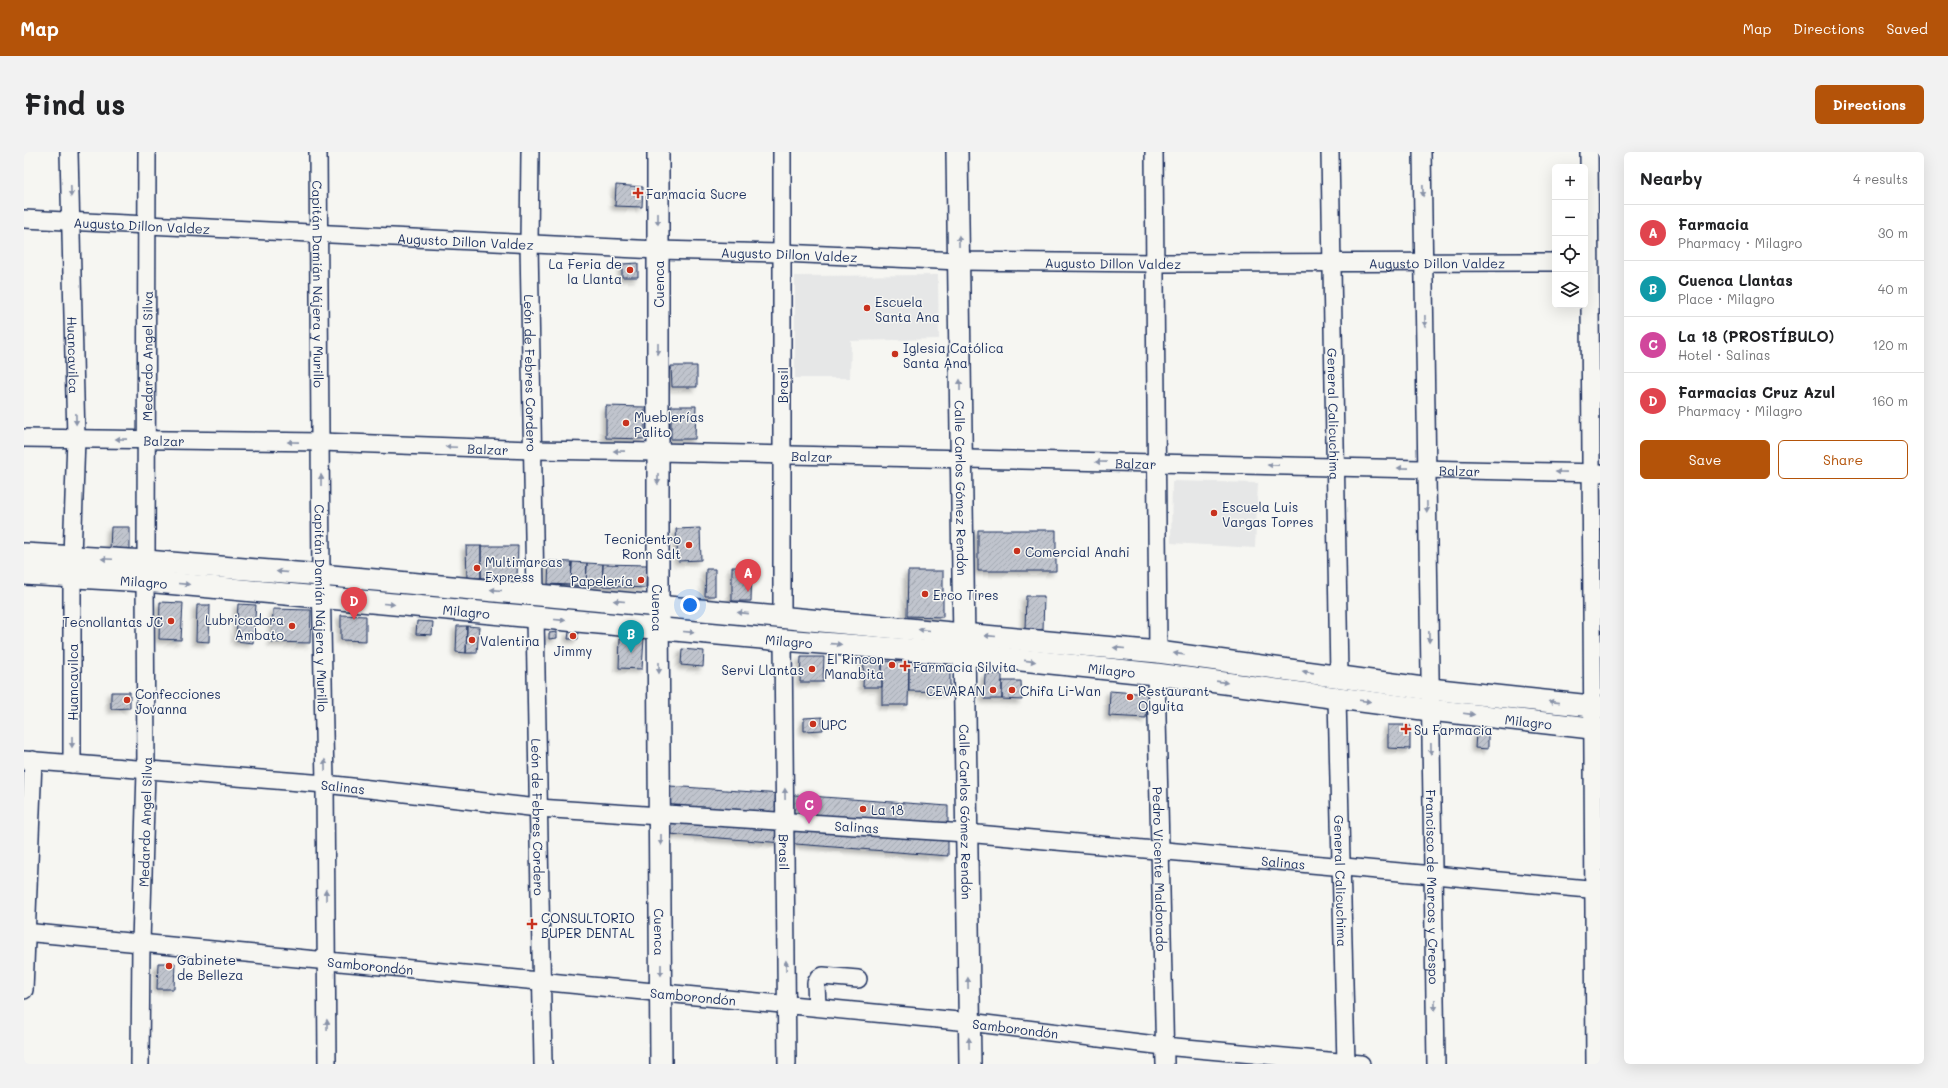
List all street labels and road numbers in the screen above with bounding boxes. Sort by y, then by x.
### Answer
street label: Capitán Damián Nájera y Murillo [310,180,328,388]
street label: Augusto Dillon Valdez [73,213,210,237]
street label: Augusto Dillon Valdez [397,229,534,252]
street label: Augusto Dillon Valdez [721,243,858,265]
street label: Augusto Dillon Valdez [1045,253,1181,272]
street label: Augusto Dillon Valdez [1369,254,1505,271]
street label: Cuenca [650,260,667,308]
street label: Medardo Angel Silva [138,291,155,421]
street label: León de Febres Cordero [521,294,541,452]
street label: Huancavilca [65,316,83,394]
street label: General Calicuchima [1325,348,1344,480]
street label: Brasil [774,367,791,403]
street label: Calle Carlos Gómez Rendón [952,400,972,576]
street label: Balzar [143,431,185,449]
street label: Balzar [467,439,509,458]
street label: Balzar [791,446,833,464]
street label: Balzar [1115,454,1157,472]
street label: Balzar [1439,461,1480,479]
street label: Capitán Damián Nájera y Murillo [312,504,332,712]
street label: Milagro [120,571,169,592]
street label: Cuenca [650,584,667,632]
street label: Milagro [442,600,491,621]
street label: Milagro [765,630,814,651]
street label: Huancavilca [64,643,81,721]
street label: Milagro [1087,658,1137,680]
street label: Milagro [1504,710,1553,732]
street label: Calle Carlos Gómez Rendón [957,724,976,900]
street label: León de Febres Cordero [529,738,548,896]
street label: Medardo Angel Silva [134,757,155,887]
street label: Salinas [320,775,366,797]
street label: Pedro Vicente Maldonado [1150,786,1171,952]
street label: Francisco de Marcos y Crespo [1423,789,1443,985]
street label: General Calicuchima [1331,815,1352,947]
street label: Salinas [834,816,879,836]
street label: Brasil [776,834,794,870]
street label: Salinas [1260,851,1306,872]
street label: Cuenca [651,908,669,956]
street label: Samborondón [327,952,414,978]
street label: Samborondón [649,983,737,1008]
street label: Samborondón [971,1014,1059,1041]

